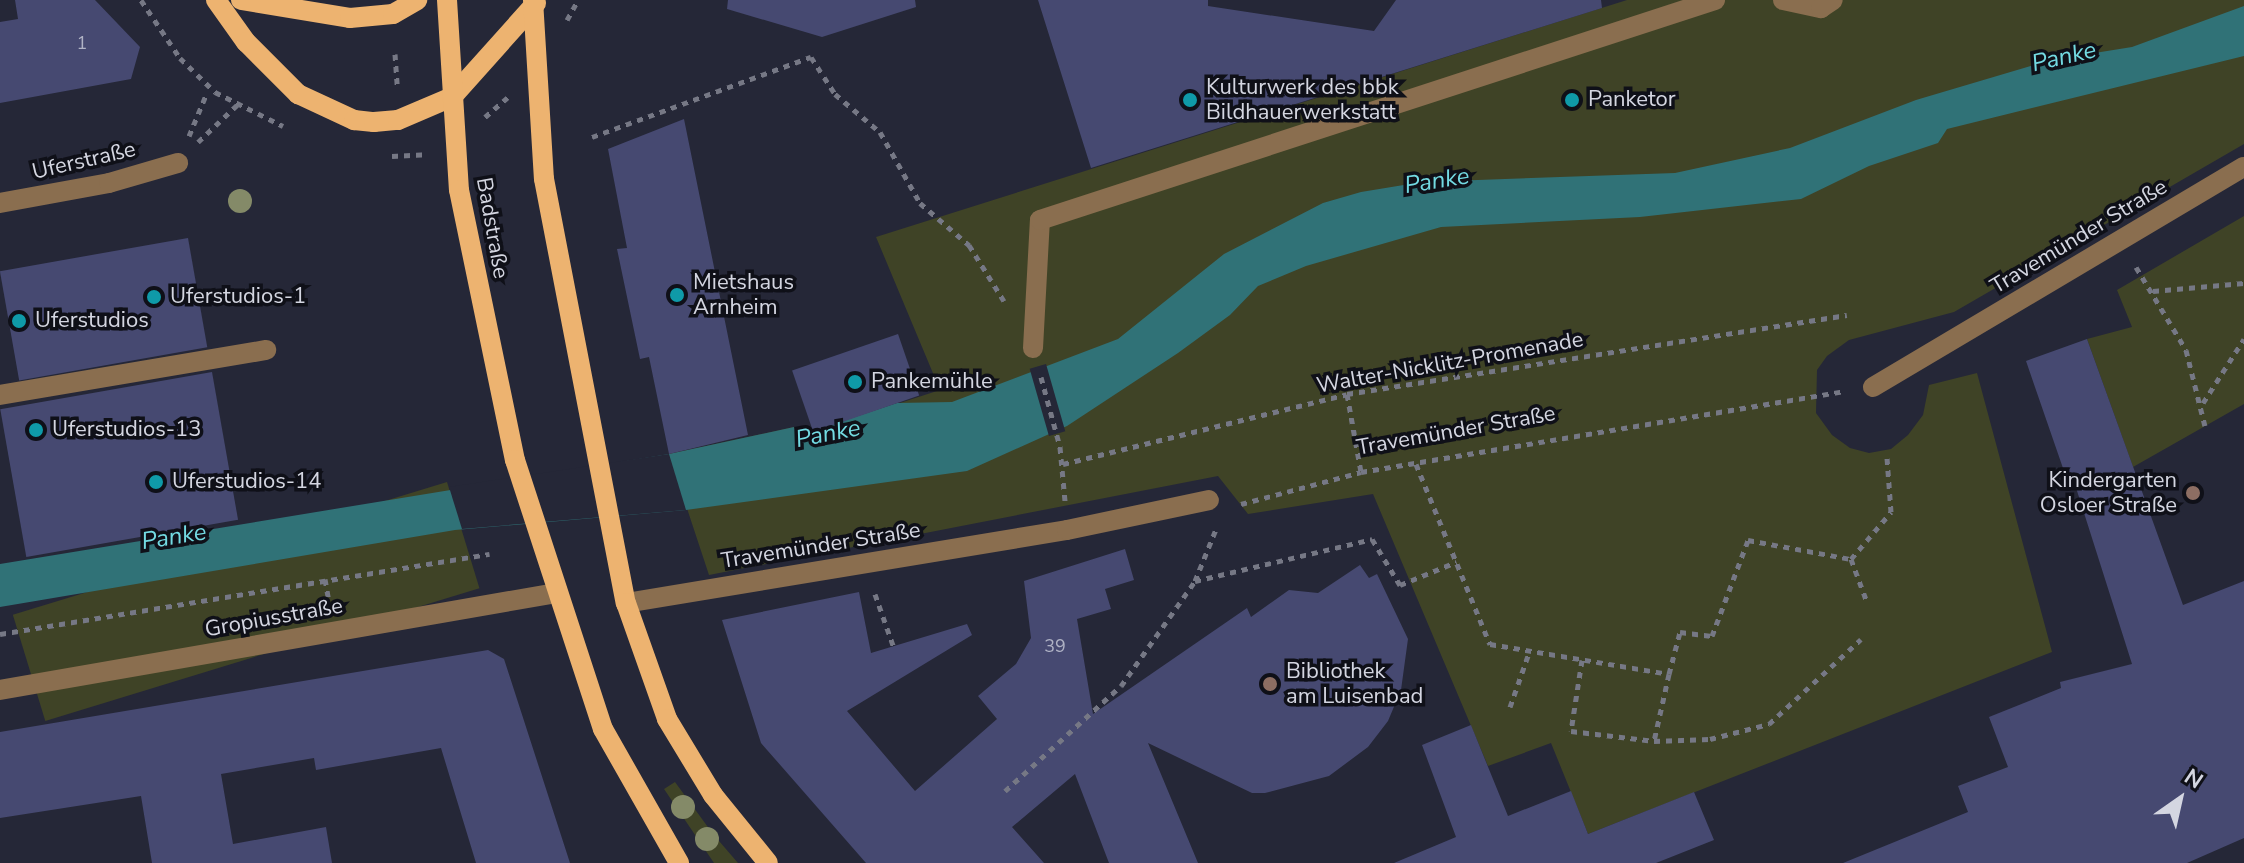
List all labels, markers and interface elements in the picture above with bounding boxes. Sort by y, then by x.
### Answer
house number: 1 [77,32,87,54]
water label: Panke [2029,36,2099,78]
place label: Kulturwerk des bbk Bildhauerwerkstatt [1206,74,1399,126]
place label: Panketor [1588,87,1676,113]
marker: Kulturwerk des bbk Bildhauerwerkstatt [1181,91,1199,109]
marker: Panketor [1563,91,1581,109]
street label: Uferstraße [30,136,138,186]
water label: Panke [1402,162,1472,200]
street label: Travemünder Straße [1986,174,2172,300]
street label: Badstraße [470,175,514,281]
place label: Mietshaus Arnheim [693,269,794,320]
place label: Uferstudios-1 [170,284,306,310]
marker: Mietshaus Arnheim [668,286,686,304]
marker: Uferstudios-1 [145,288,163,306]
place label: Uferstudios [35,308,149,334]
marker: Uferstudios [10,312,28,330]
street label: Walter-Nicklitz-Promenade [1315,327,1585,399]
place label: Pankemühle [871,369,993,395]
marker: Pankemühle [846,373,864,391]
street label: Travemünder Straße [1355,401,1557,461]
water label: Panke [793,414,863,454]
place label: Uferstudios-13 [52,417,201,443]
marker: Uferstudios-13 [27,421,45,439]
place label: Kindergarten Osloer Straße [2040,467,2177,518]
place label: Uferstudios-14 [172,469,321,495]
marker: Uferstudios-14 [147,473,165,491]
marker: Kindergarten Osloer Straße [2184,484,2202,502]
street label: Travemünder Straße [720,517,922,575]
water label: Panke [139,518,209,556]
street label: Gropiusstraße [203,593,345,643]
house number: 39 [1044,635,1066,657]
place label: Bibliothek am Luisenbad [1286,658,1423,710]
marker: Bibliothek am Luisenbad [1261,675,1279,693]
north arrow [2140,759,2220,839]
text: N [2178,762,2209,796]

